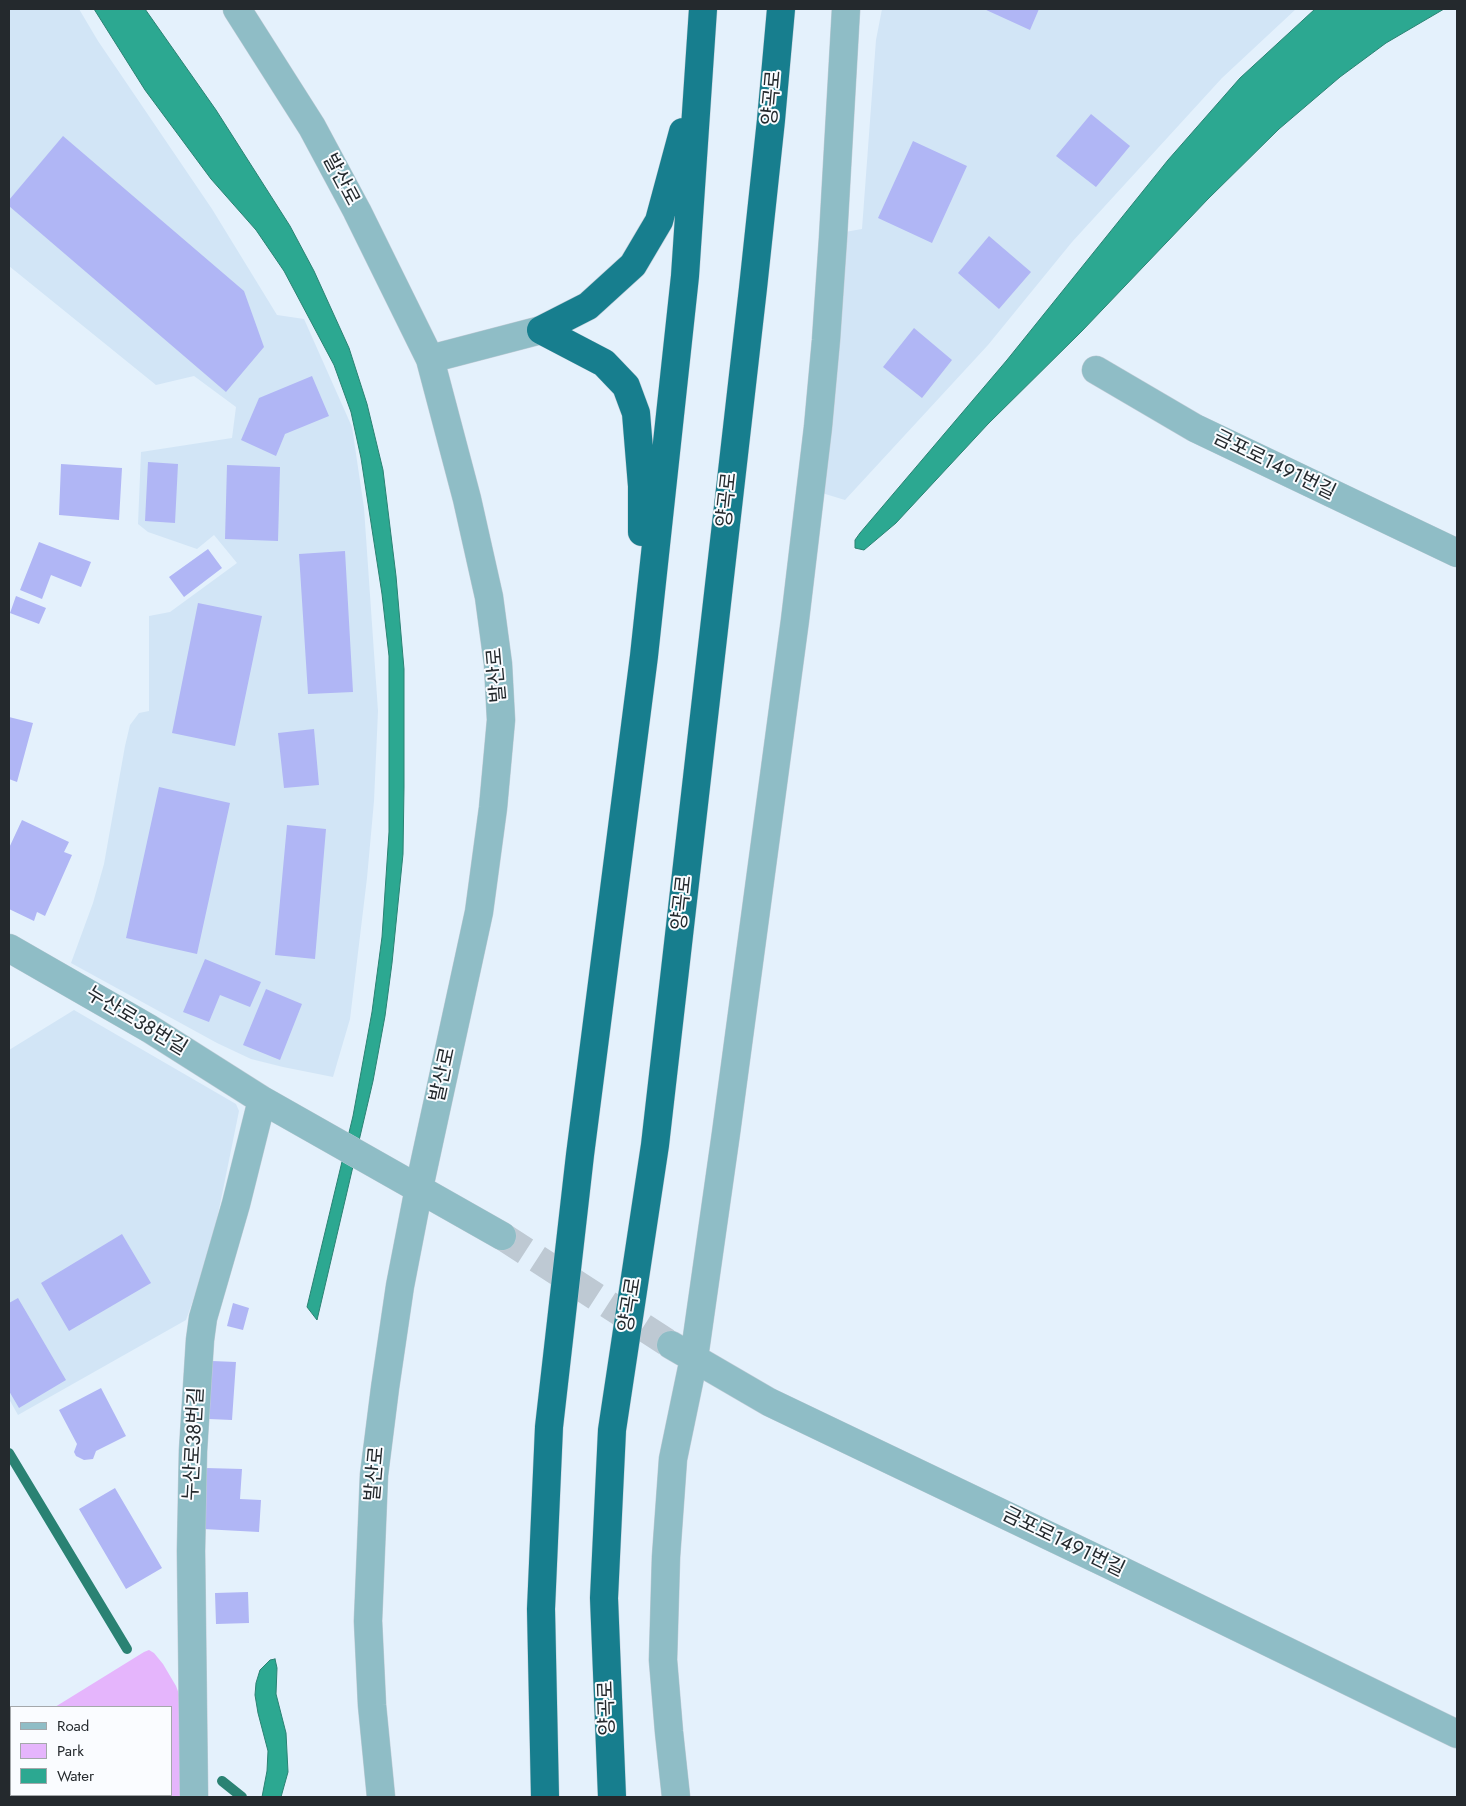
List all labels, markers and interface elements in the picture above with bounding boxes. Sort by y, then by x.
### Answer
street label: 양곡로 [759,69,787,127]
street label: 발산로 [316,150,364,210]
street label: 금포로1491번길 [1209,426,1339,506]
street label: 양곡로 [713,471,743,529]
street label: 발산로 [484,646,512,704]
street label: 양곡로 [668,874,698,932]
street label: 누산로38번길 [81,982,191,1062]
street label: 발산로 [427,1046,461,1104]
street label: 양곡로 [615,1276,647,1334]
street label: 누산로38번길 [180,1387,210,1501]
street label: 발산로 [362,1445,390,1503]
street label: 금포로1491번길 [998,1503,1128,1583]
street label: 양곡로 [595,1680,621,1736]
legend [10,1706,172,1796]
text: Road [57,1715,89,1737]
text: Park [57,1740,84,1762]
text: Water [57,1765,94,1787]

